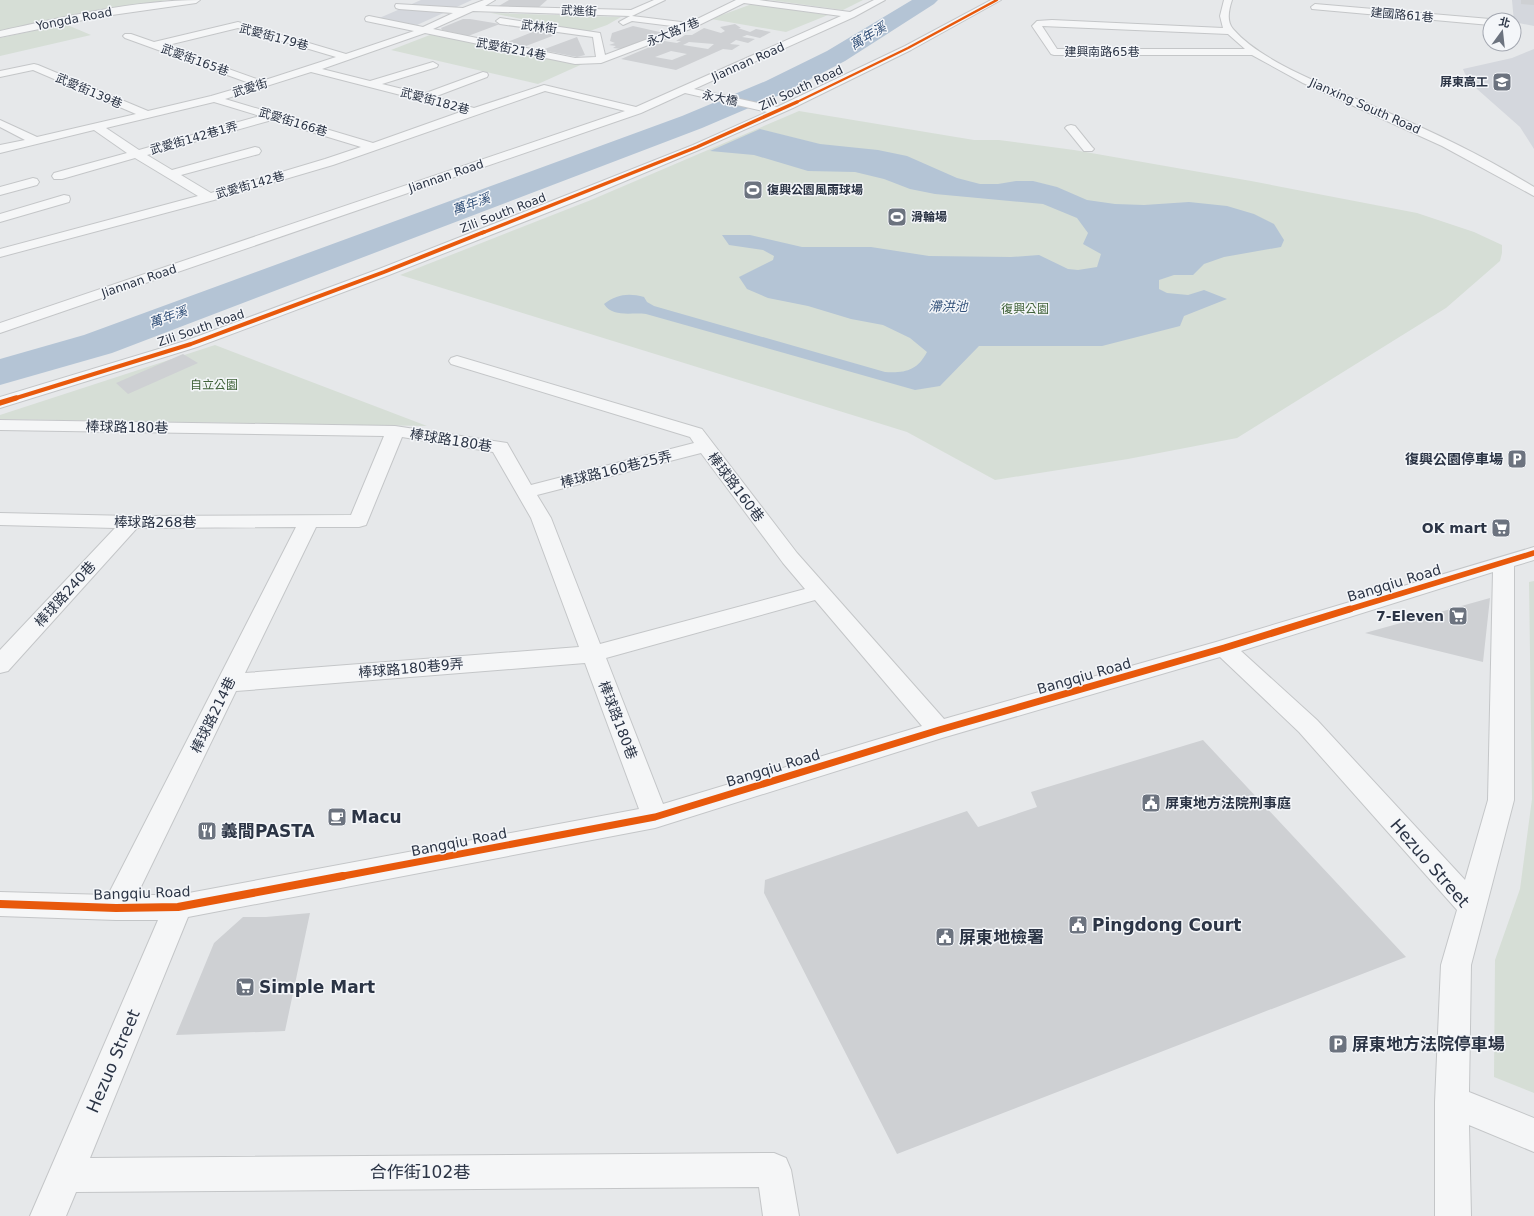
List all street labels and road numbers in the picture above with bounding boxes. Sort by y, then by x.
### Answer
street label: 武進街 [561,3,597,19]
street label: Yongda Road [34,5,113,33]
street label: 建國路61巷 [1370,5,1434,25]
street label: 永大路7巷 [645,15,701,49]
street label: 武林街 [520,18,558,36]
street label: 武愛街179巷 [238,21,310,53]
street label: 武愛街214巷 [475,35,547,63]
street label: Jiannan Road [708,40,787,85]
street label: 武愛街165巷 [159,41,231,79]
street label: 建興南路65巷 [1064,45,1140,59]
street label: Zili South Road [757,62,845,114]
street label: 武愛街139巷 [54,71,124,111]
street label: Jianxing South Road [1306,75,1423,137]
street label: 武愛街 [231,76,269,100]
street label: 武愛街182巷 [399,85,471,117]
street label: 永大橋 [701,87,739,109]
street label: 武愛街166巷 [257,105,329,139]
street label: 武愛街142巷1弄 [149,119,239,157]
street label: Jiannan Road [406,157,485,196]
street label: 武愛街142巷 [214,168,286,202]
street label: Zili South Road [458,190,548,236]
street label: Jiannan Road [99,262,178,301]
street label: Zili South Road [156,307,246,349]
street label: 棒球路180巷 [85,418,169,436]
street label: 棒球路180巷 [409,426,493,454]
street label: 棒球路160巷25弄 [558,447,674,491]
street label: 棒球路160巷 [705,449,767,525]
street label: 棒球路268巷 [114,514,196,530]
street label: 棒球路240巷 [31,558,99,630]
street label: Bangqiu Road [1345,561,1443,605]
street label: 棒球路180巷9弄 [358,655,464,681]
street label: Bangqiu Road [1035,655,1133,697]
street label: 棒球路214巷 [188,674,238,756]
street label: 棒球路180巷 [596,679,640,761]
street label: Bangqiu Road [724,746,822,790]
street label: Hezuo Street [1386,815,1474,911]
street label: Bangqiu Road [410,825,508,859]
street label: Bangqiu Road [93,883,191,903]
street label: Hezuo Street [82,1006,144,1116]
street label: 合作街102巷 [370,1162,470,1182]

